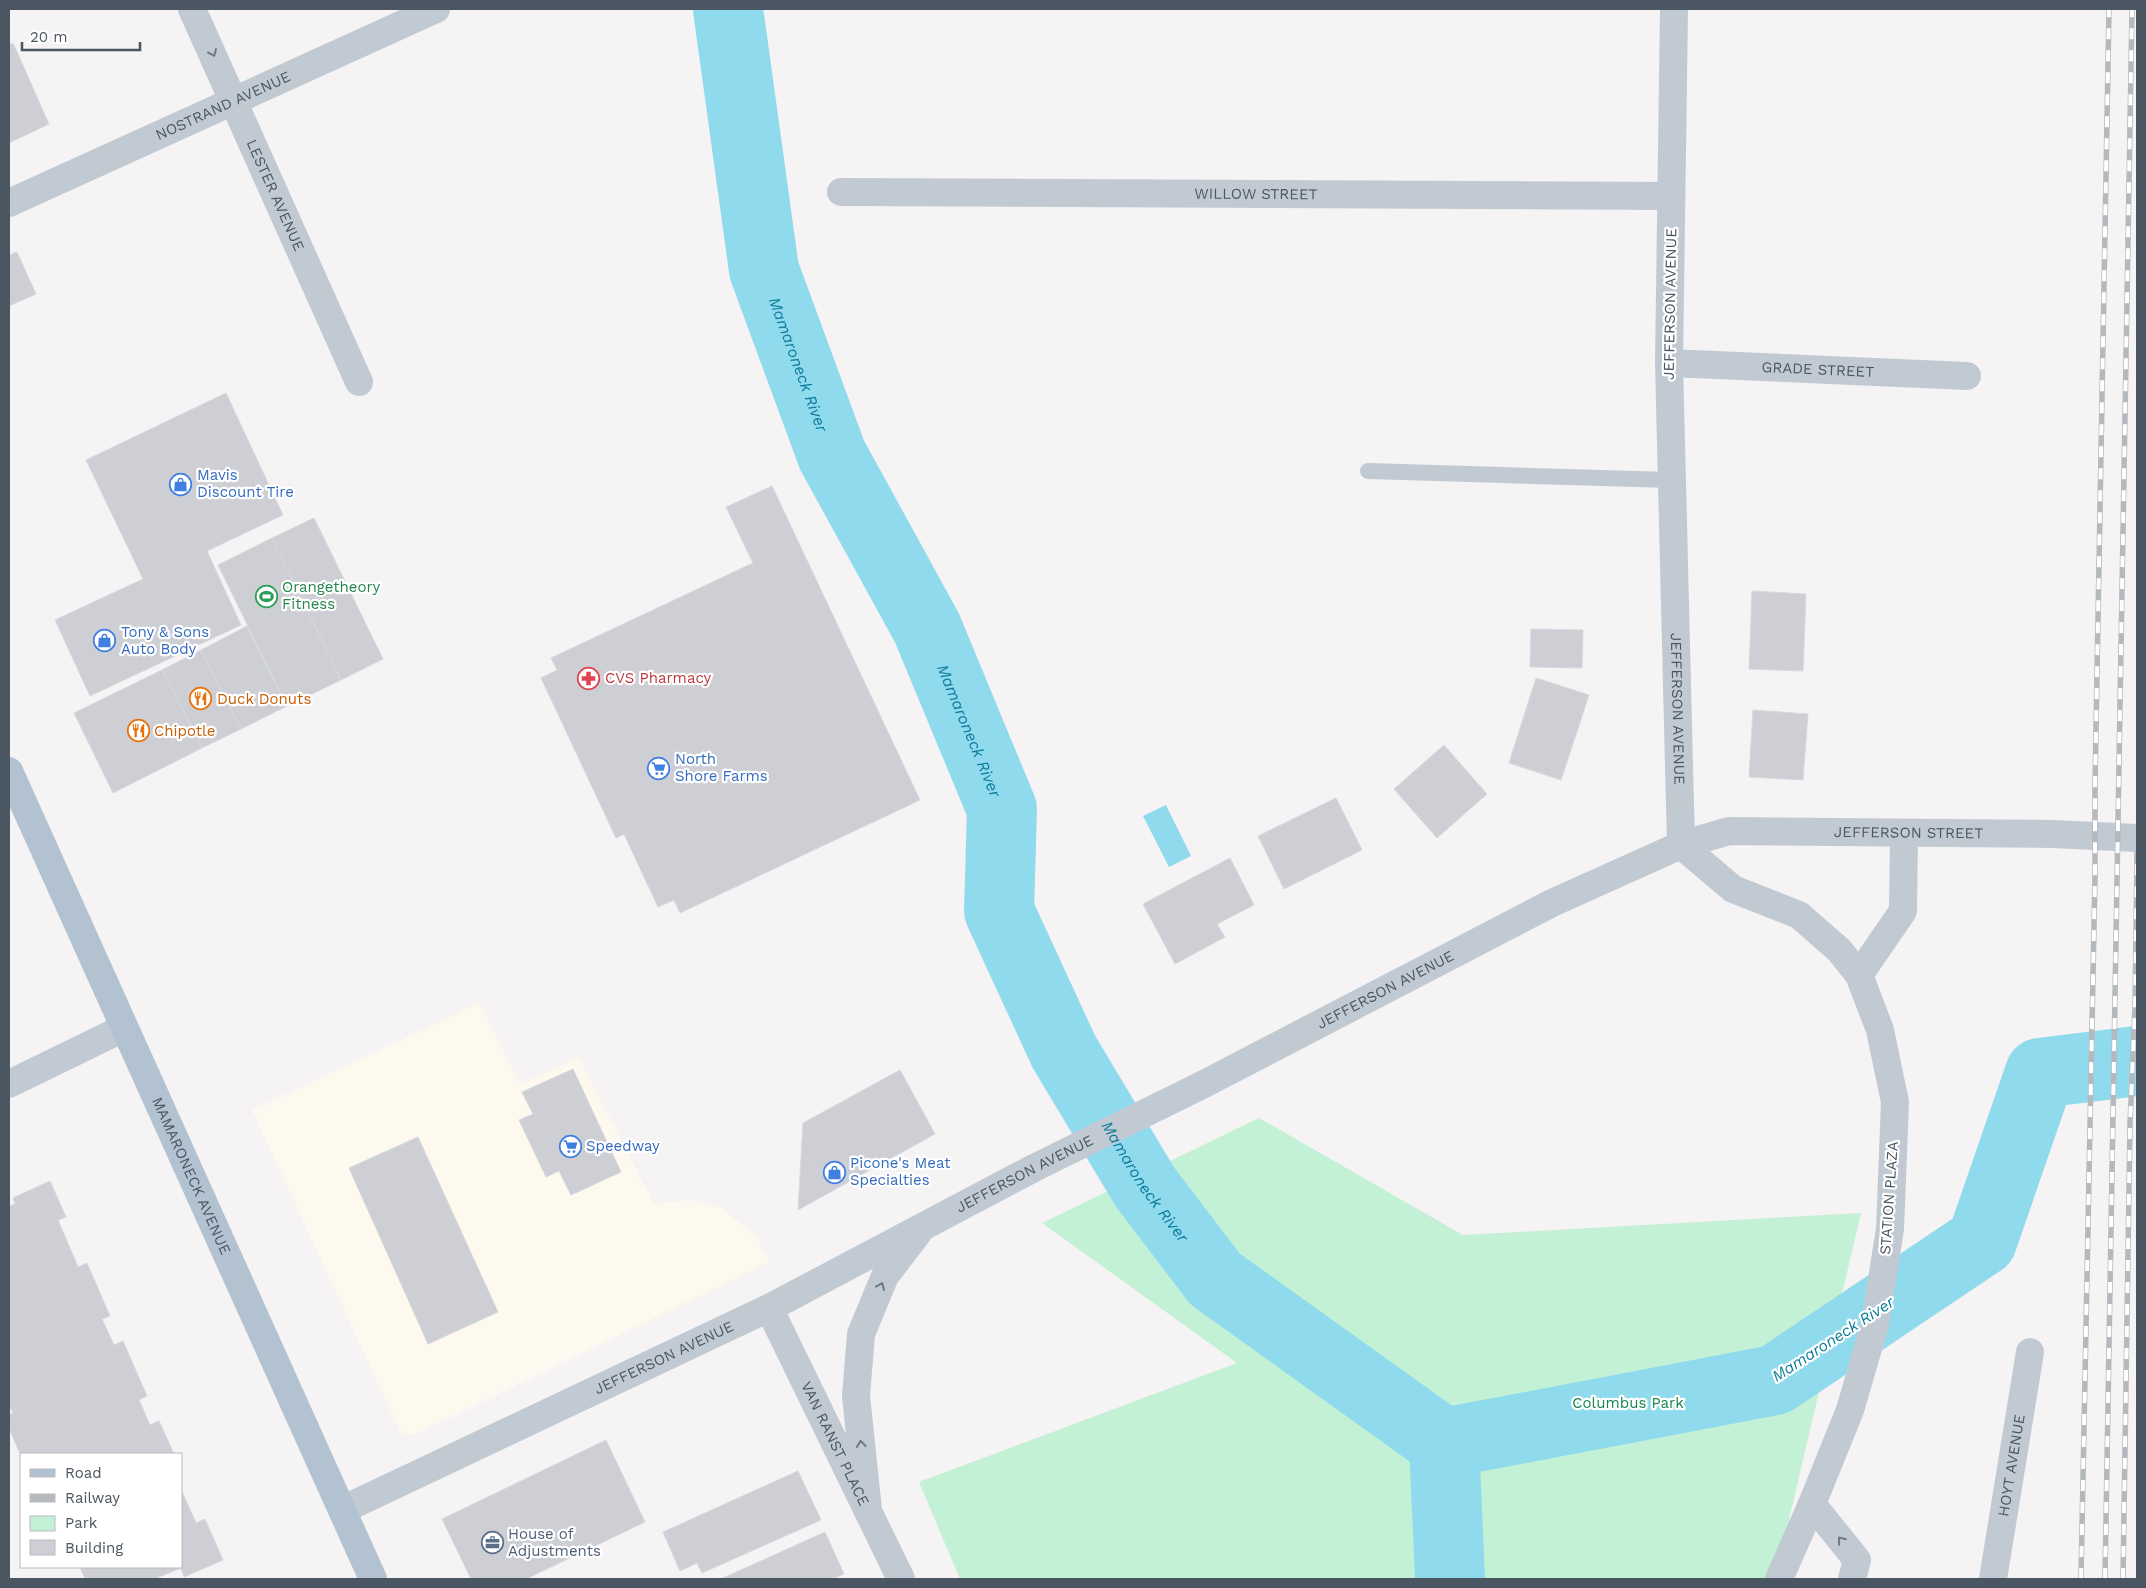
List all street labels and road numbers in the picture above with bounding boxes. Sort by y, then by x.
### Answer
street label: NOSTRAND AVENUE [153,67,293,144]
street label: LESTER AVENUE [243,137,308,254]
street label: WILLOW STREET [1194,185,1318,203]
street label: JEFFERSON AVENUE [1660,228,1680,380]
street label: GRADE STREET [1761,358,1875,381]
street label: JEFFERSON AVENUE [1667,633,1688,785]
street label: JEFFERSON STREET [1834,823,1983,842]
street label: JEFFERSON AVENUE [1314,947,1457,1033]
street label: MAMARONECK AVENUE [148,1094,235,1257]
street label: JEFFERSON AVENUE [953,1131,1096,1217]
street label: STATION PLAZA [1876,1141,1902,1255]
street label: JEFFERSON AVENUE [591,1317,736,1398]
street label: VAN RANST PLACE [797,1379,873,1509]
street label: HOYT AVENUE [1994,1413,2029,1518]

